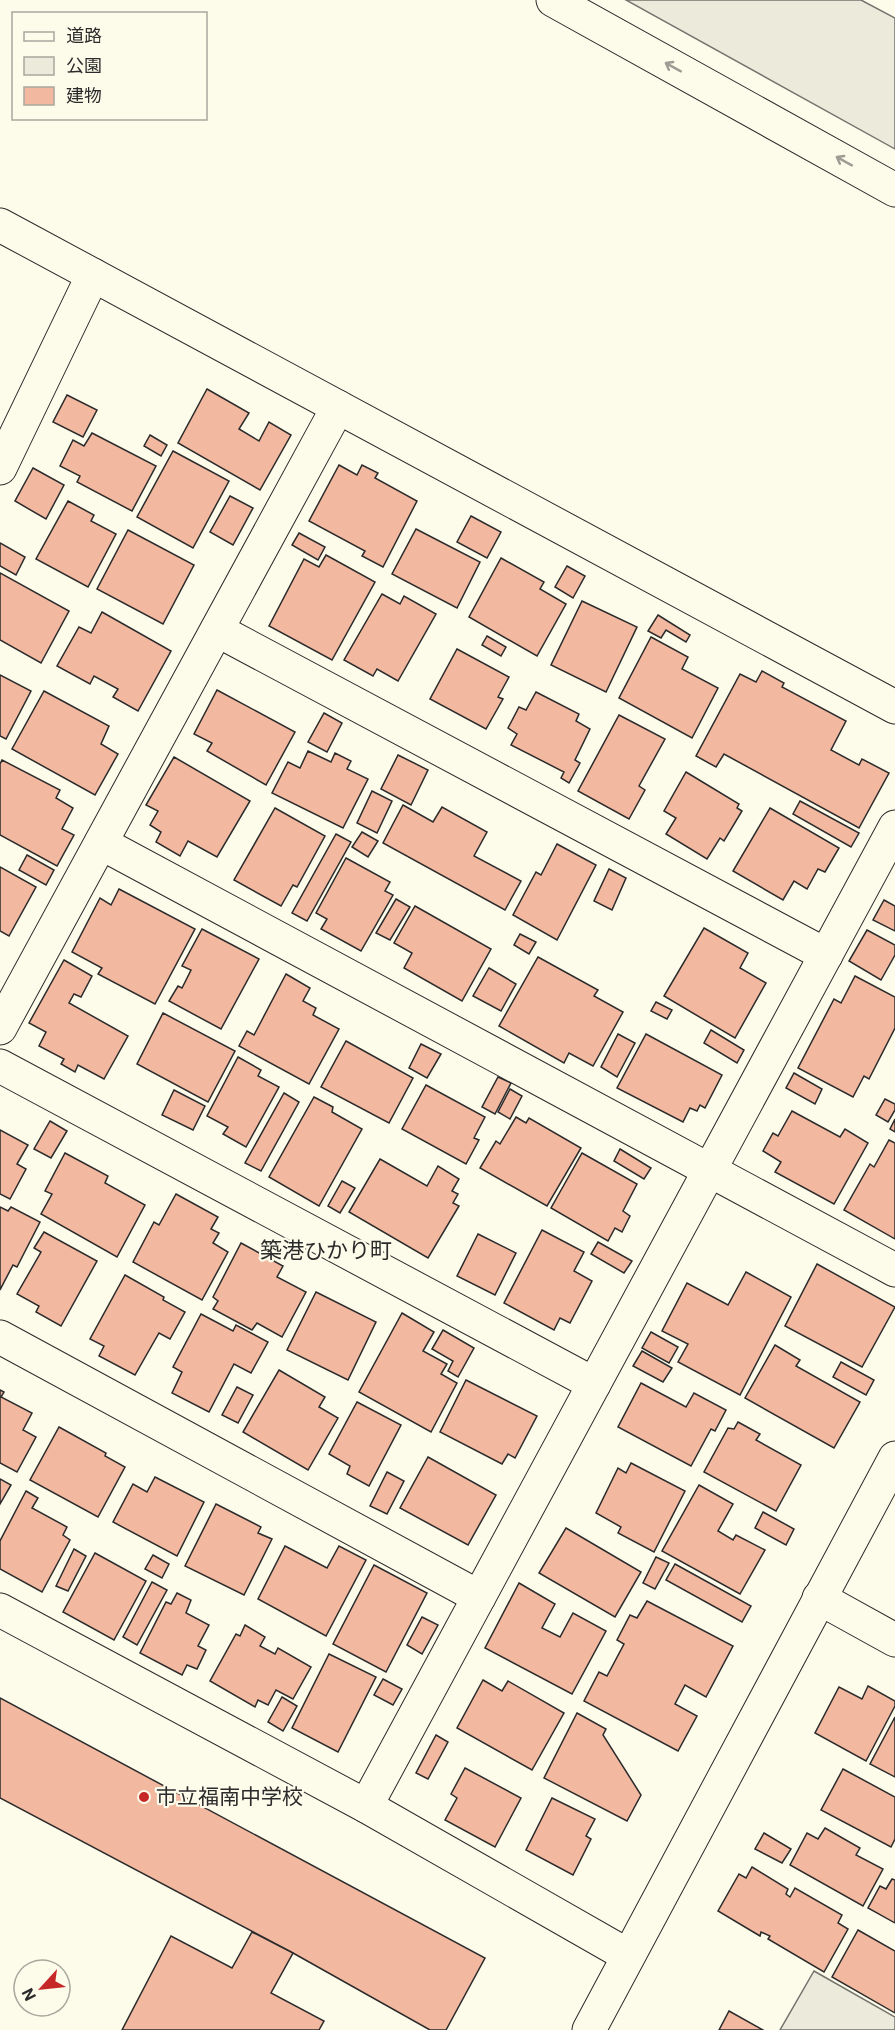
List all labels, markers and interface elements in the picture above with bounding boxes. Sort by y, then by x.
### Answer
legend [12,12,207,120]
text: 道路 [66,25,102,46]
text: 公園 [66,55,102,76]
one-way arrow [665,61,683,72]
text: 建物 [66,85,102,106]
one-way arrow [836,155,853,167]
district label: 築港ひかり町 [260,1238,392,1263]
place label: 市立福南中学校 [156,1785,303,1809]
marker: 市立福南中学校 [137,1790,151,1804]
north arrow [12,1958,72,2018]
text: N [18,1985,40,2004]

